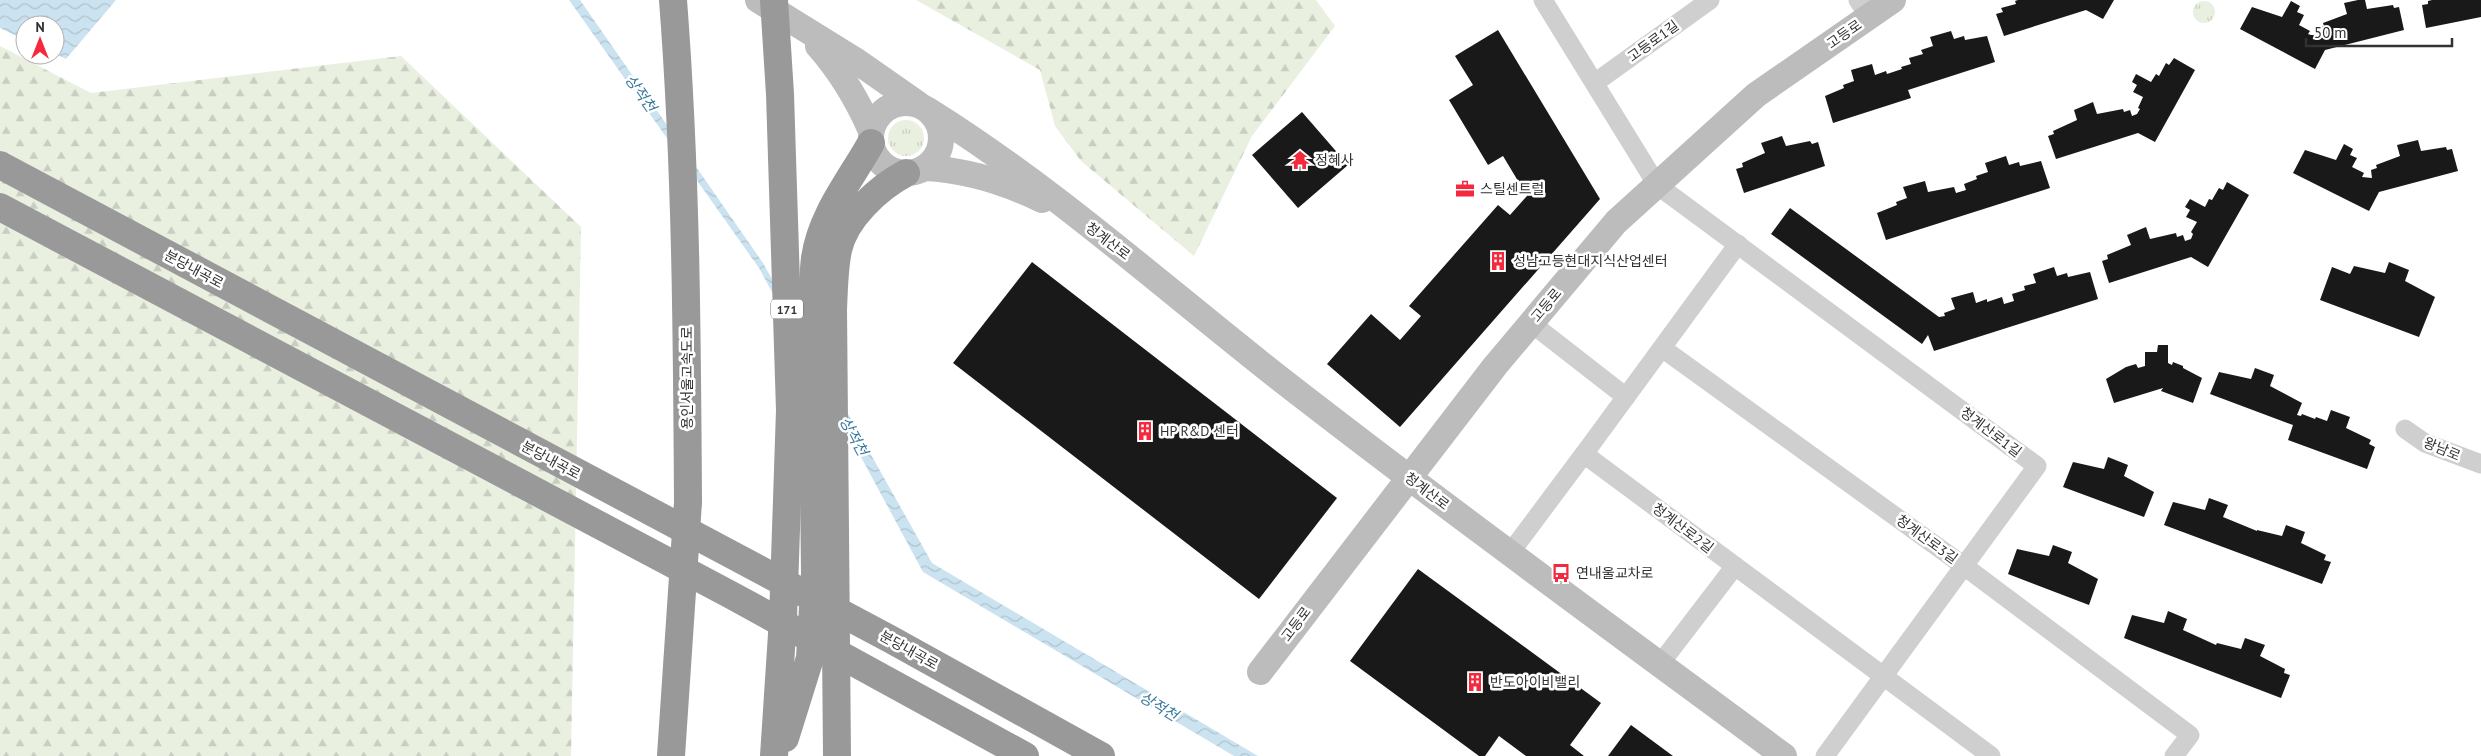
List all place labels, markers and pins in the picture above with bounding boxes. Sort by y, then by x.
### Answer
temple icon: 정혜사 [1289,149,1311,171]
place label: 정혜사 [1315,151,1354,169]
office icon: 스틸센트럴 [1454,178,1476,200]
place label: 스틸센트럴 [1480,180,1544,198]
building icon: 성남고등현대지식산업센터 [1487,250,1509,272]
place label: 성남고등현대지식산업센터 [1513,252,1668,270]
building icon: HP R&D 센터 [1134,420,1156,442]
place label: HP R&D 센터 [1160,422,1239,440]
bus stop icon: 연내울교차로 [1550,562,1572,584]
place label: 연내울교차로 [1576,564,1653,582]
building icon: 반도아이비밸리 [1464,671,1486,693]
place label: 반도아이비밸리 [1490,673,1580,691]

